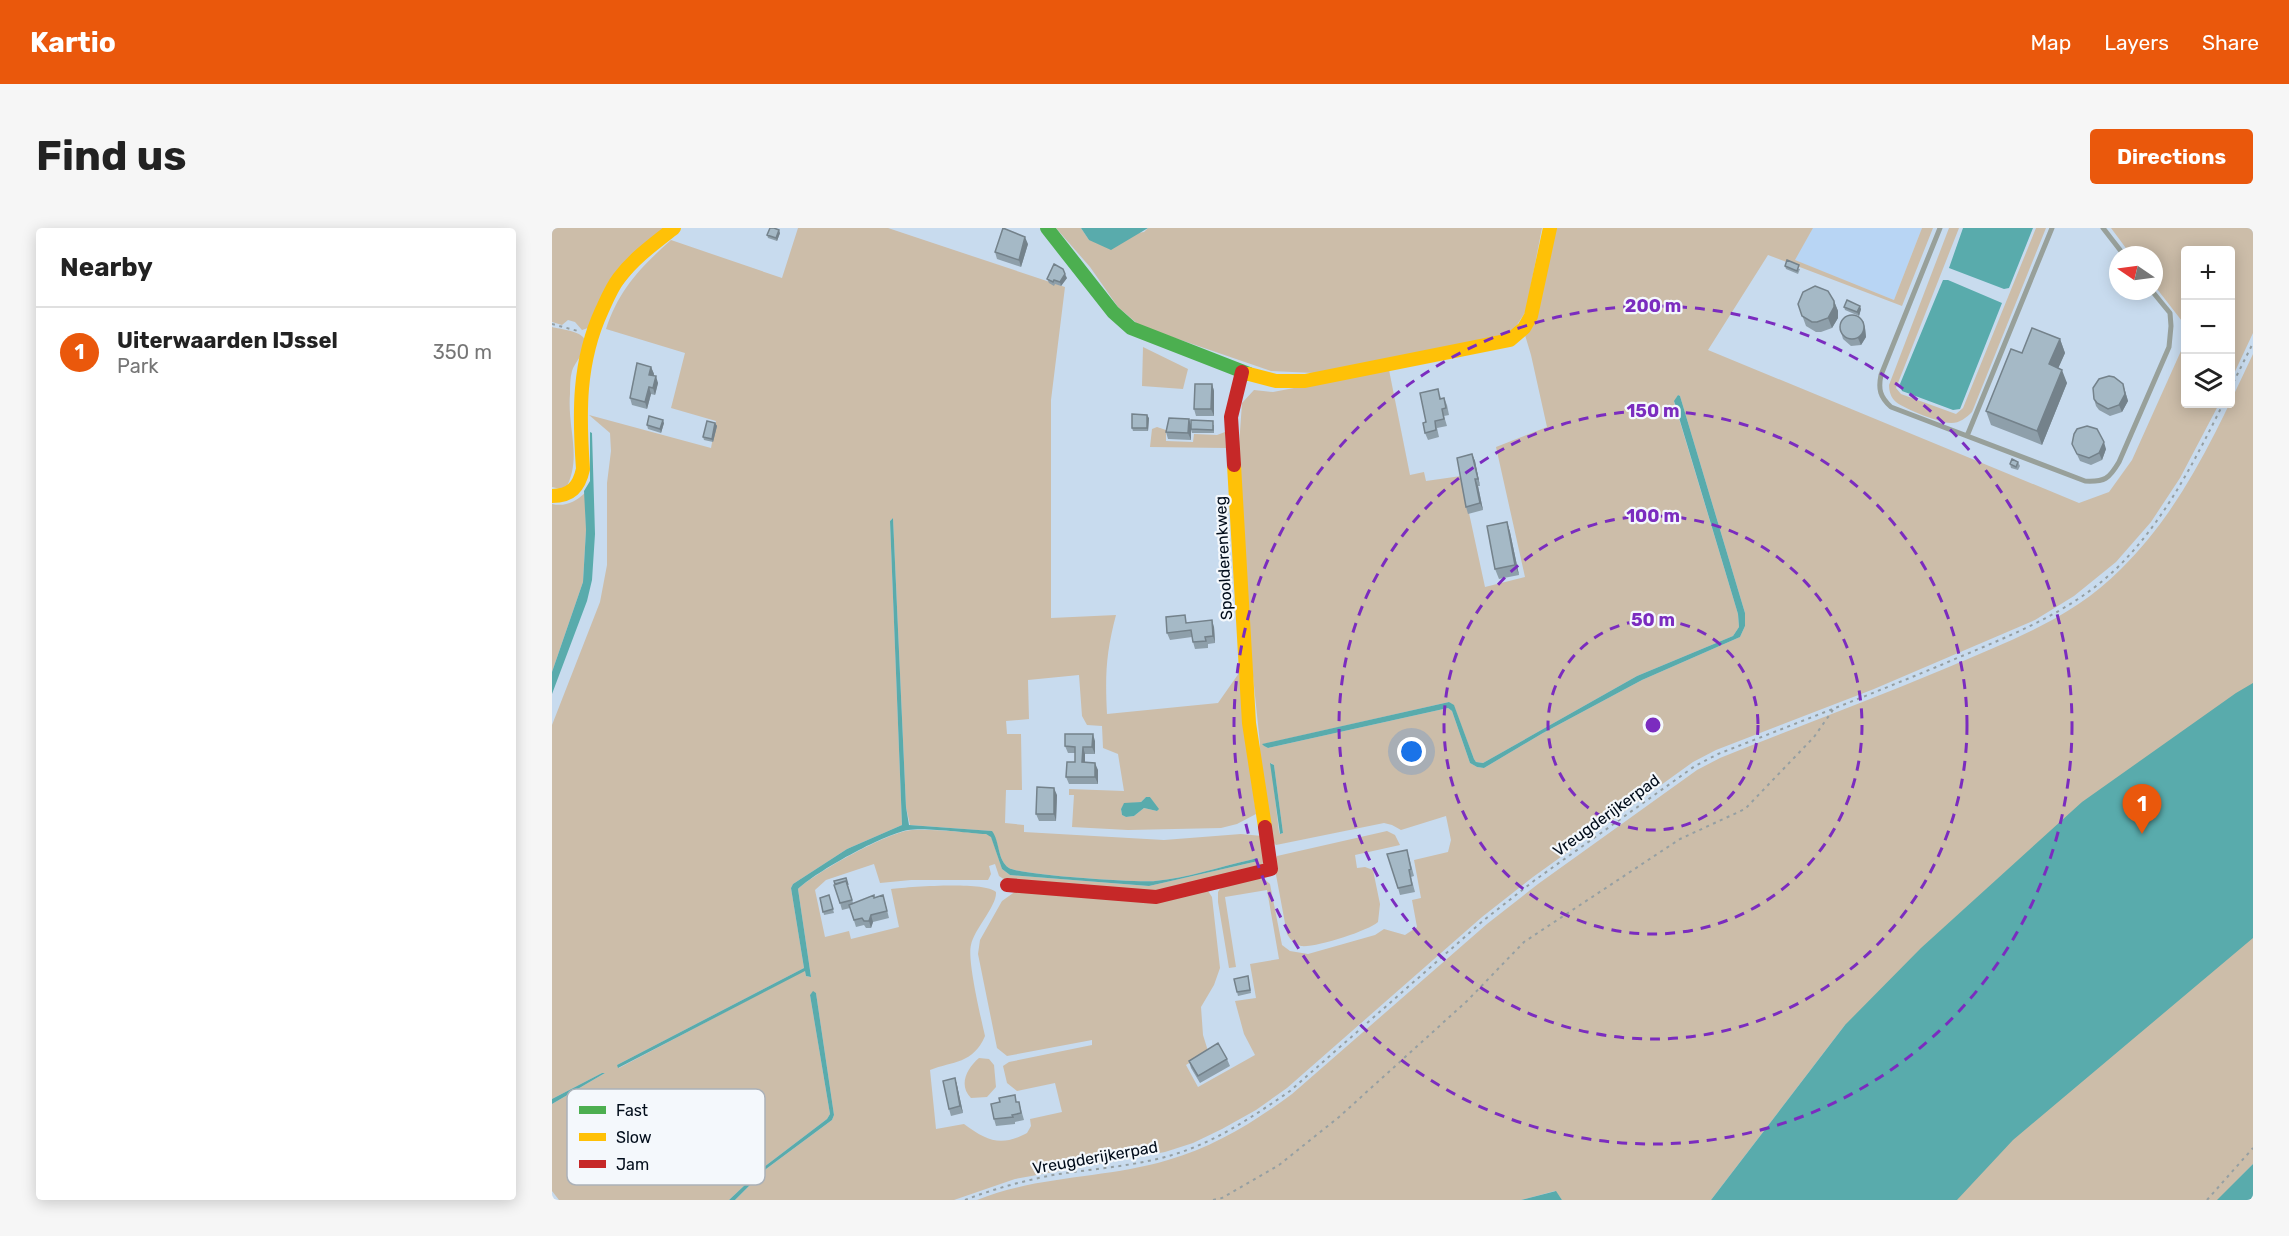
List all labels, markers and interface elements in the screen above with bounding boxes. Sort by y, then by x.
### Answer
text: Kartio [30,26,116,59]
text: Map [2030,30,2071,55]
text: Layers [2104,30,2169,55]
text: Share [2202,30,2259,55]
button: Directions [2090,129,2253,184]
text: Find us [36,131,187,181]
north arrow [2109,246,2163,300]
map controls [2181,246,2235,408]
button: + [2181,246,2235,300]
text: Nearby [60,252,153,283]
text: 200 m [1625,295,1681,317]
button: − [2181,300,2235,354]
text: Uiterwaarden IJssel [117,327,338,354]
text: 1 [75,340,84,364]
text: 350 m [433,340,492,364]
text: Park [117,354,159,378]
button: layers [2181,354,2235,408]
text: 150 m [1626,400,1680,422]
street label: Spoolderenkweg [1211,495,1236,620]
text: 100 m [1626,505,1680,527]
text: 50 m [1631,609,1675,631]
centre of rings [1643,715,1663,735]
your location [1397,737,1426,766]
street label: Vreugderijkerpad [1549,770,1663,860]
pin: 1 [2122,784,2162,834]
legend [567,1089,765,1185]
text: Fast [616,1101,648,1120]
text: Slow [616,1128,652,1147]
street label: Vreugderijkerpad [1031,1137,1159,1178]
text: Jam [616,1155,649,1174]

